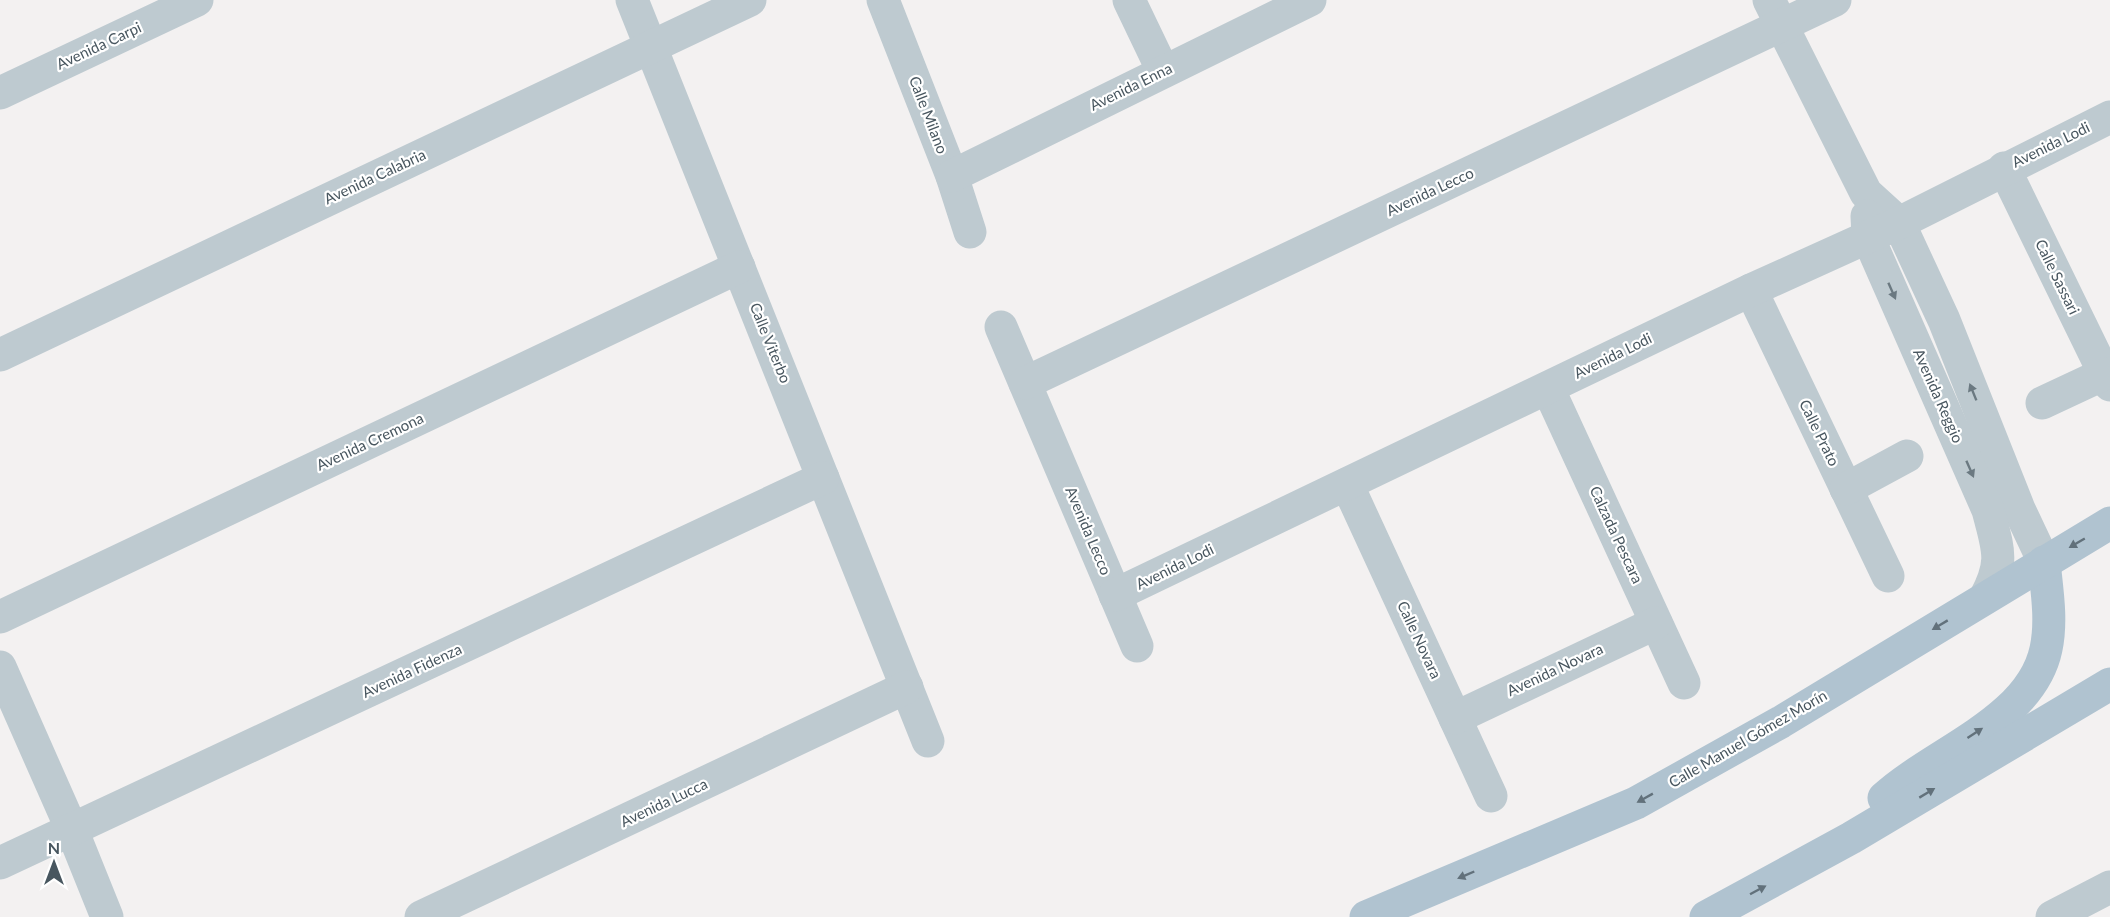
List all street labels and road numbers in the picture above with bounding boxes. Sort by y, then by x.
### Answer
street label: Avenida Carpi [53,18,144,73]
street label: Avenida Enna [1086,58,1175,114]
street label: Calle Milano [906,73,952,156]
street label: Avenida Lodi [2009,118,2092,171]
street label: Avenida Calabria [321,145,428,208]
street label: Avenida Lecco [1383,163,1476,219]
street label: Calle Sassari [2032,236,2084,317]
street label: Calle Viterbo [747,300,795,385]
street label: Avenida Lodi [1571,329,1654,382]
street label: Avenida Reggio [1910,346,1968,445]
street label: Calle Prato [1796,396,1844,469]
street label: Avenida Cremona [313,408,426,474]
street label: Calzada Pescara [1586,483,1647,586]
street label: Avenida Lecco [1062,484,1116,578]
street label: Avenida Lodi [1133,540,1216,593]
street label: Calle Novara [1394,598,1446,681]
street label: Avenida Fidenza [359,639,464,701]
street label: Avenida Novara [1504,639,1606,699]
street label: Calle Manuel Gómez Morín [1665,685,1830,791]
street label: Avenida Lucca [617,774,710,830]

